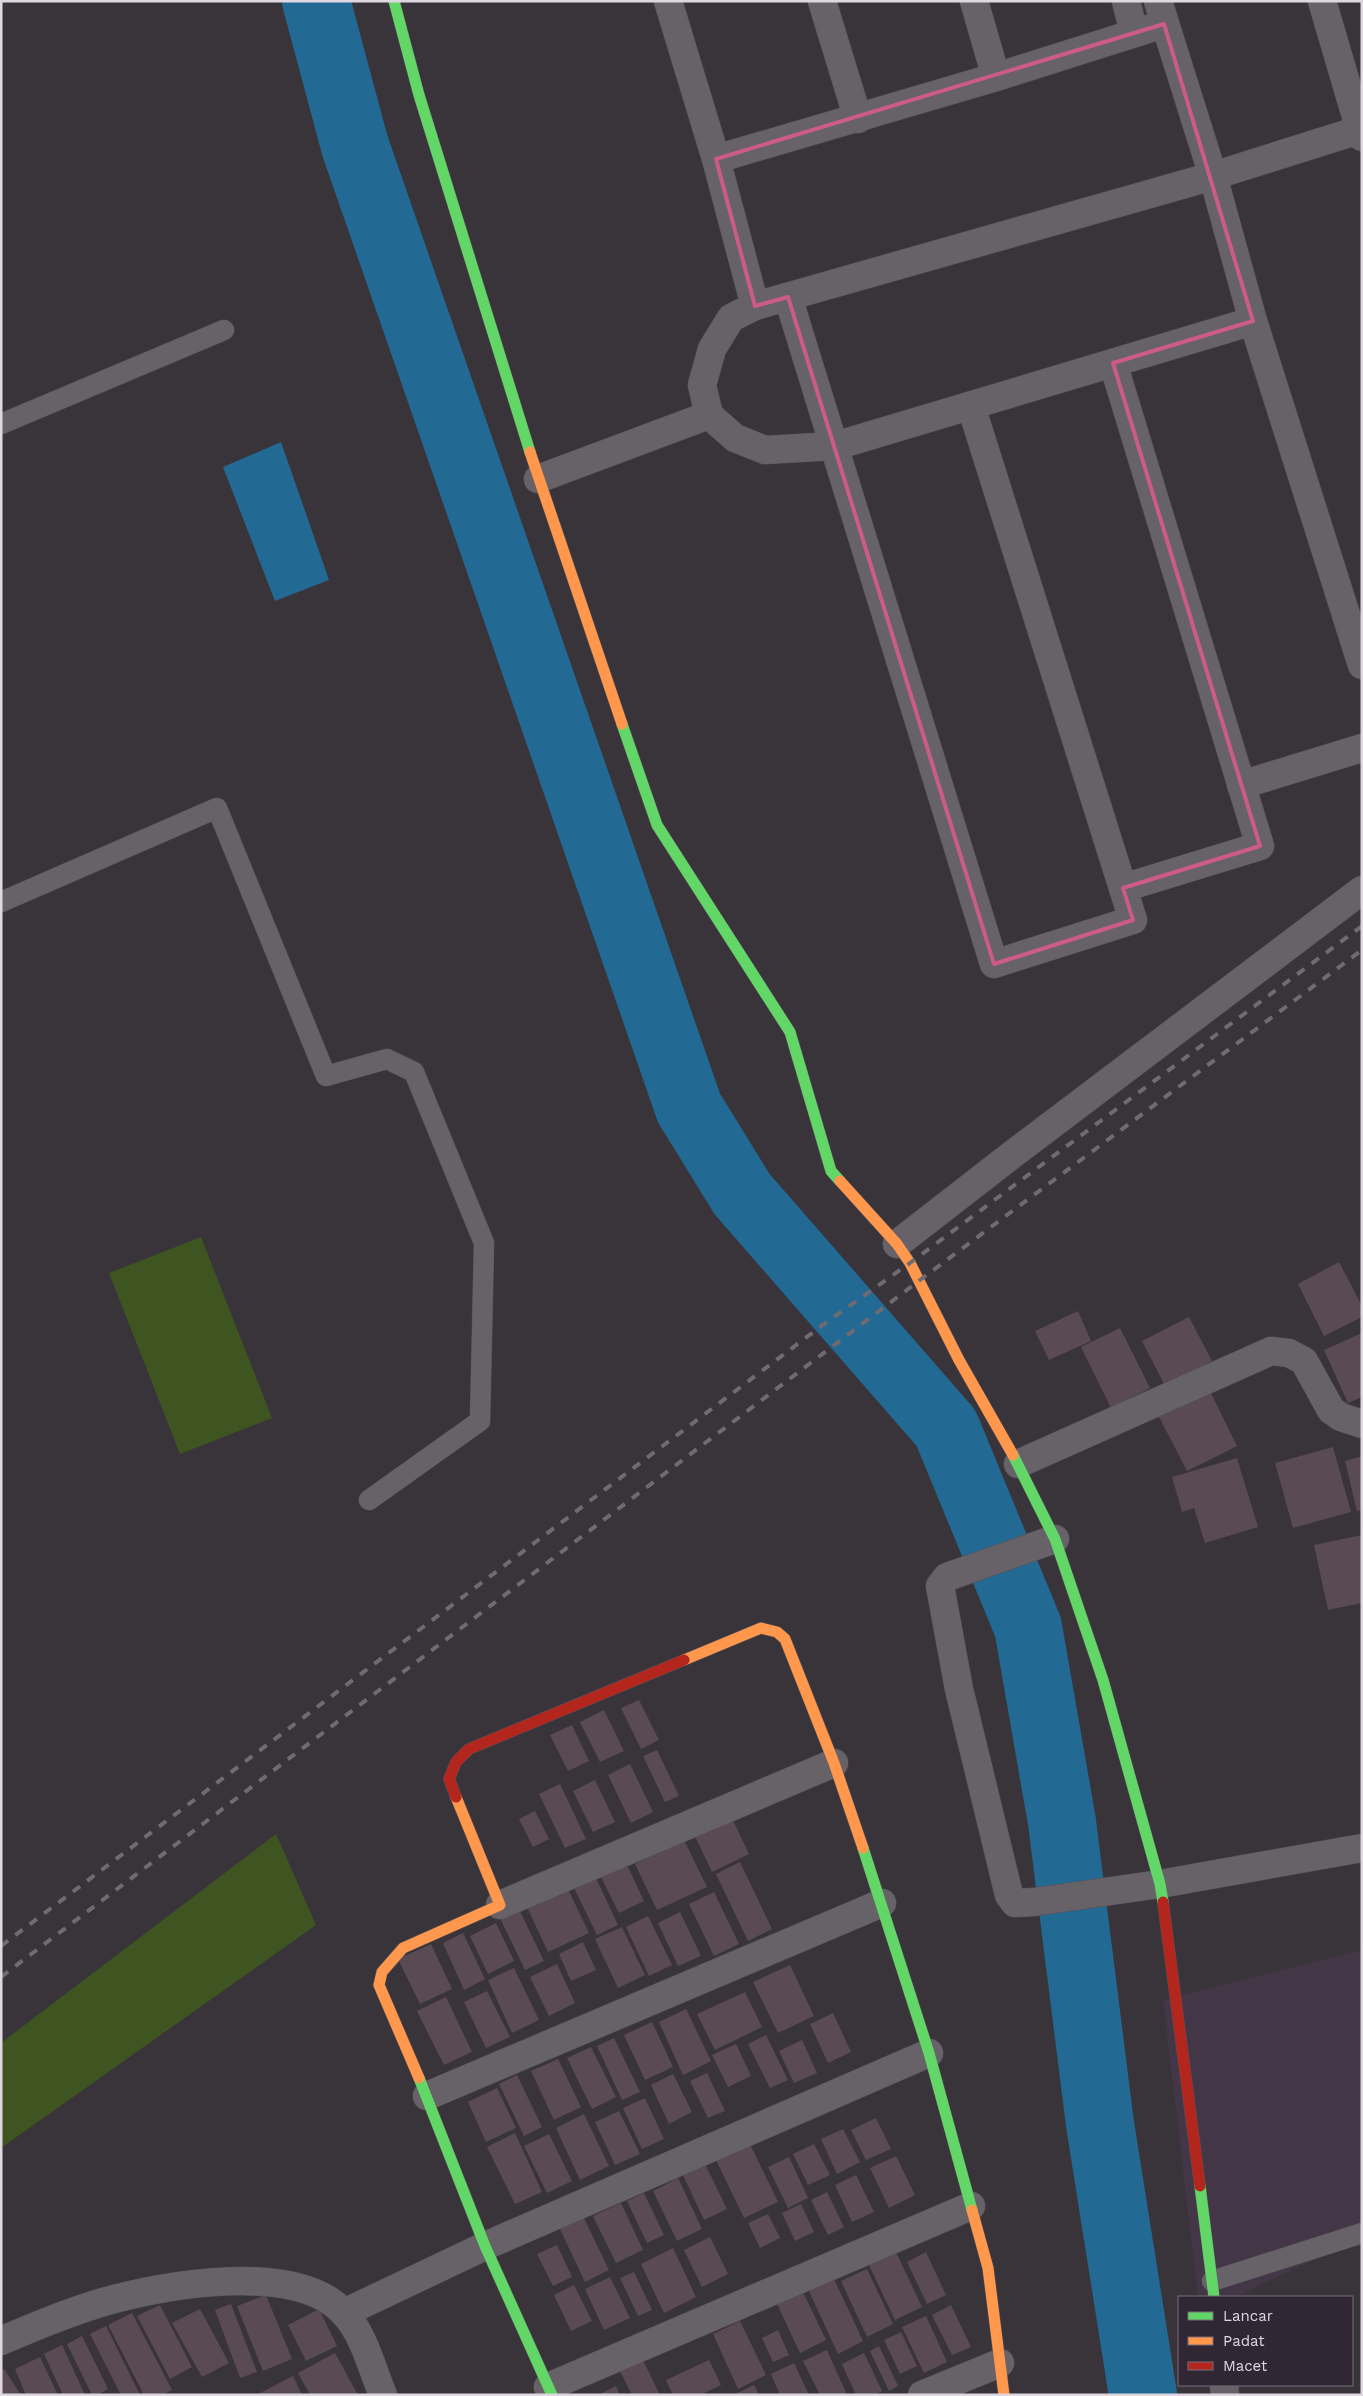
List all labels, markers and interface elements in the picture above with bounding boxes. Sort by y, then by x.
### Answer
legend [1178,2296,1353,2386]
text: Lancar [1223,2307,1273,2325]
text: Padat [1223,2332,1265,2350]
text: Macet [1223,2357,1268,2375]

